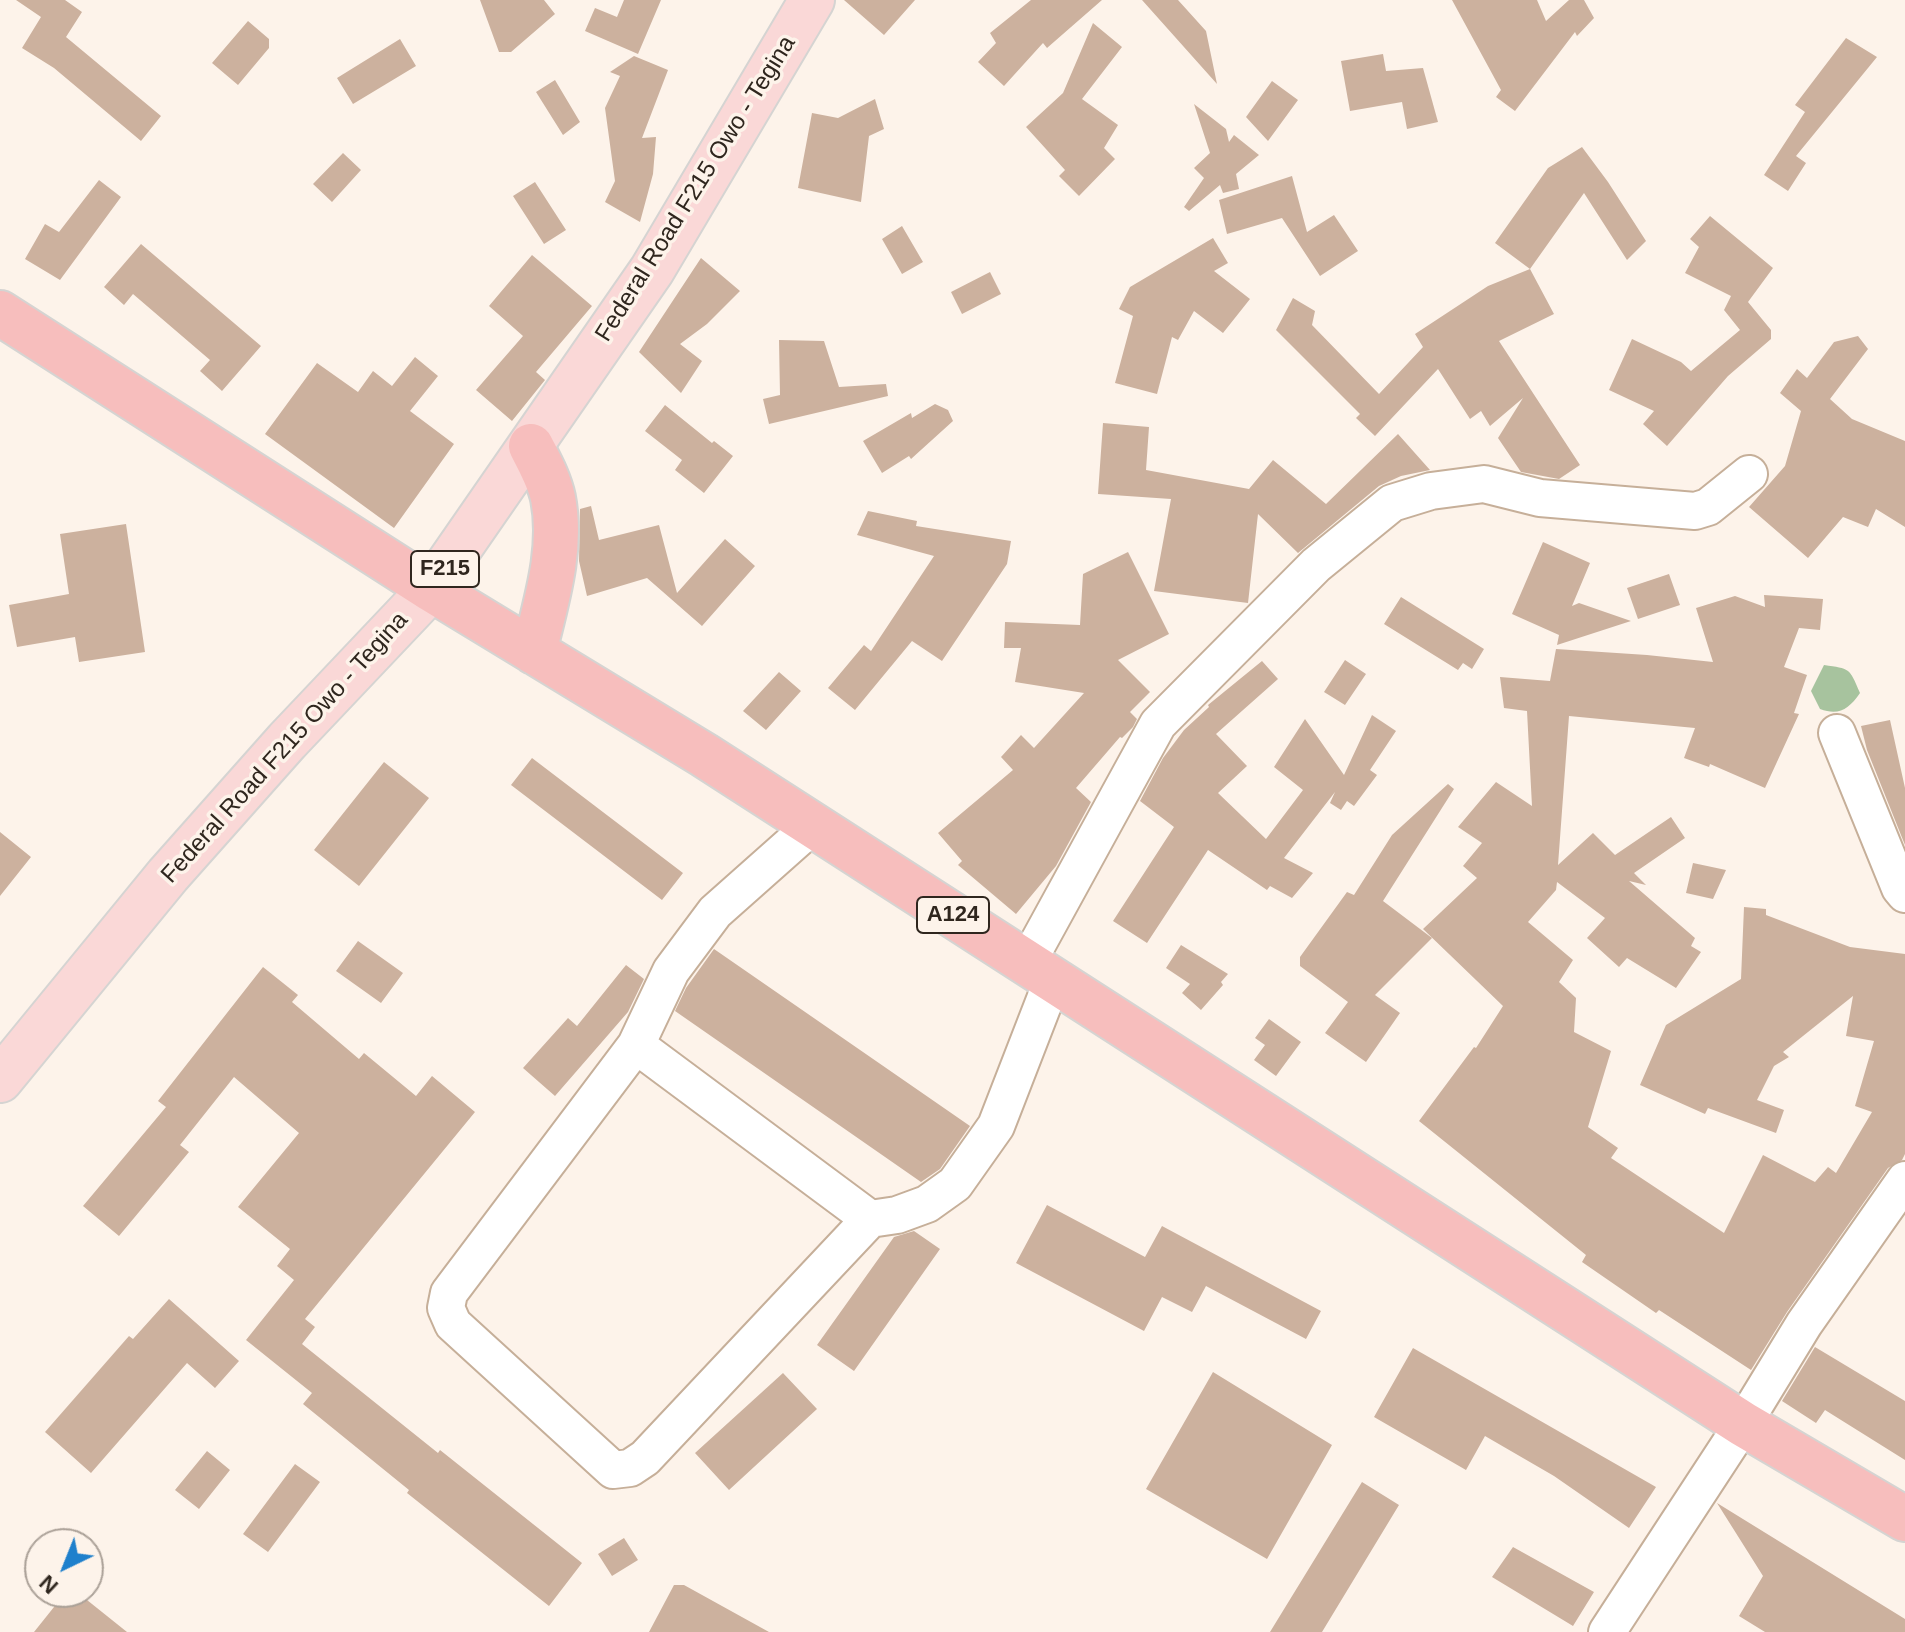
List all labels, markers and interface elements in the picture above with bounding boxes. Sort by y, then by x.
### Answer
street label: Federal Road F215 Owo - Tegina [590,31,802,347]
road number: F215 [411,551,479,587]
street label: Federal Road F215 Owo - Tegina [156,607,414,889]
road number: A124 [917,897,989,933]
north arrow [24,1528,104,1608]
text: N [34,1570,63,1599]

